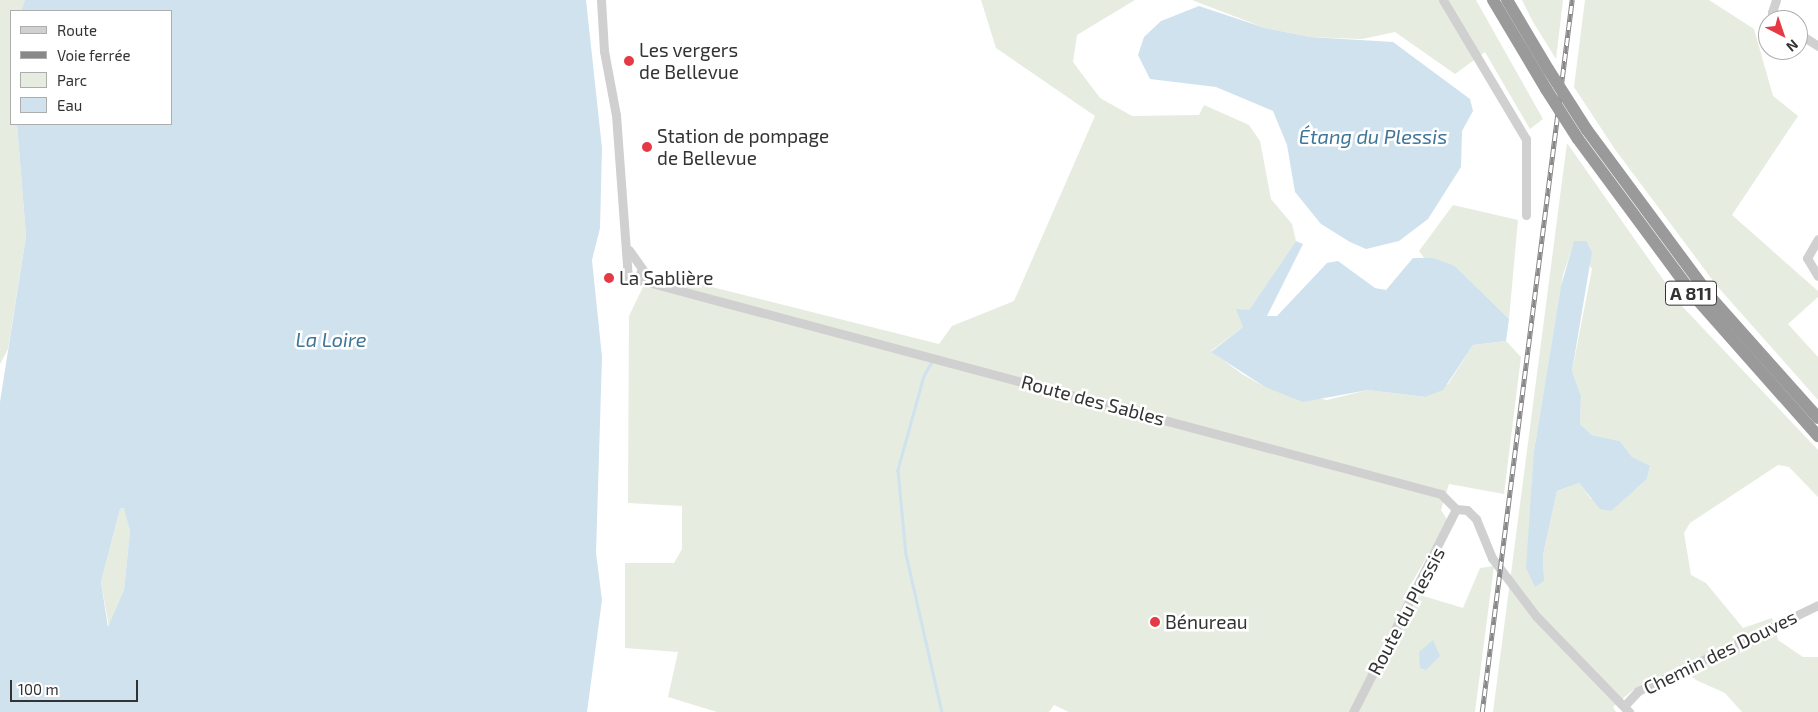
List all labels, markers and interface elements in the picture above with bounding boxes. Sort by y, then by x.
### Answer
legend [10,10,172,125]
north arrow [1758,10,1808,60]
text: Route [57,21,97,39]
text: N [1783,36,1802,56]
place label: Les vergers de Bellevue [639,39,739,83]
text: Voie ferrée [57,46,131,64]
marker: Les vergers de Bellevue [623,55,635,67]
text: Parc [57,71,87,89]
text: Eau [57,96,82,114]
water label: Étang du Plessis [1299,124,1447,148]
place label: Station de pompage de Bellevue [657,125,829,169]
marker: Station de pompage de Bellevue [641,141,653,153]
place label: La Sablière [619,267,713,289]
marker: La Sablière [603,272,615,284]
road number: A 811 [1665,278,1717,308]
water label: La Loire [296,327,366,351]
street label: Route des Sables [1019,370,1167,430]
street label: Route du Plessis [1363,543,1449,679]
street label: Chemin des Douves [1640,605,1800,699]
place label: Bénureau [1165,611,1248,633]
marker: Bénureau [1149,616,1161,628]
scale bar [12,670,140,702]
text: 100 m [18,680,59,698]

